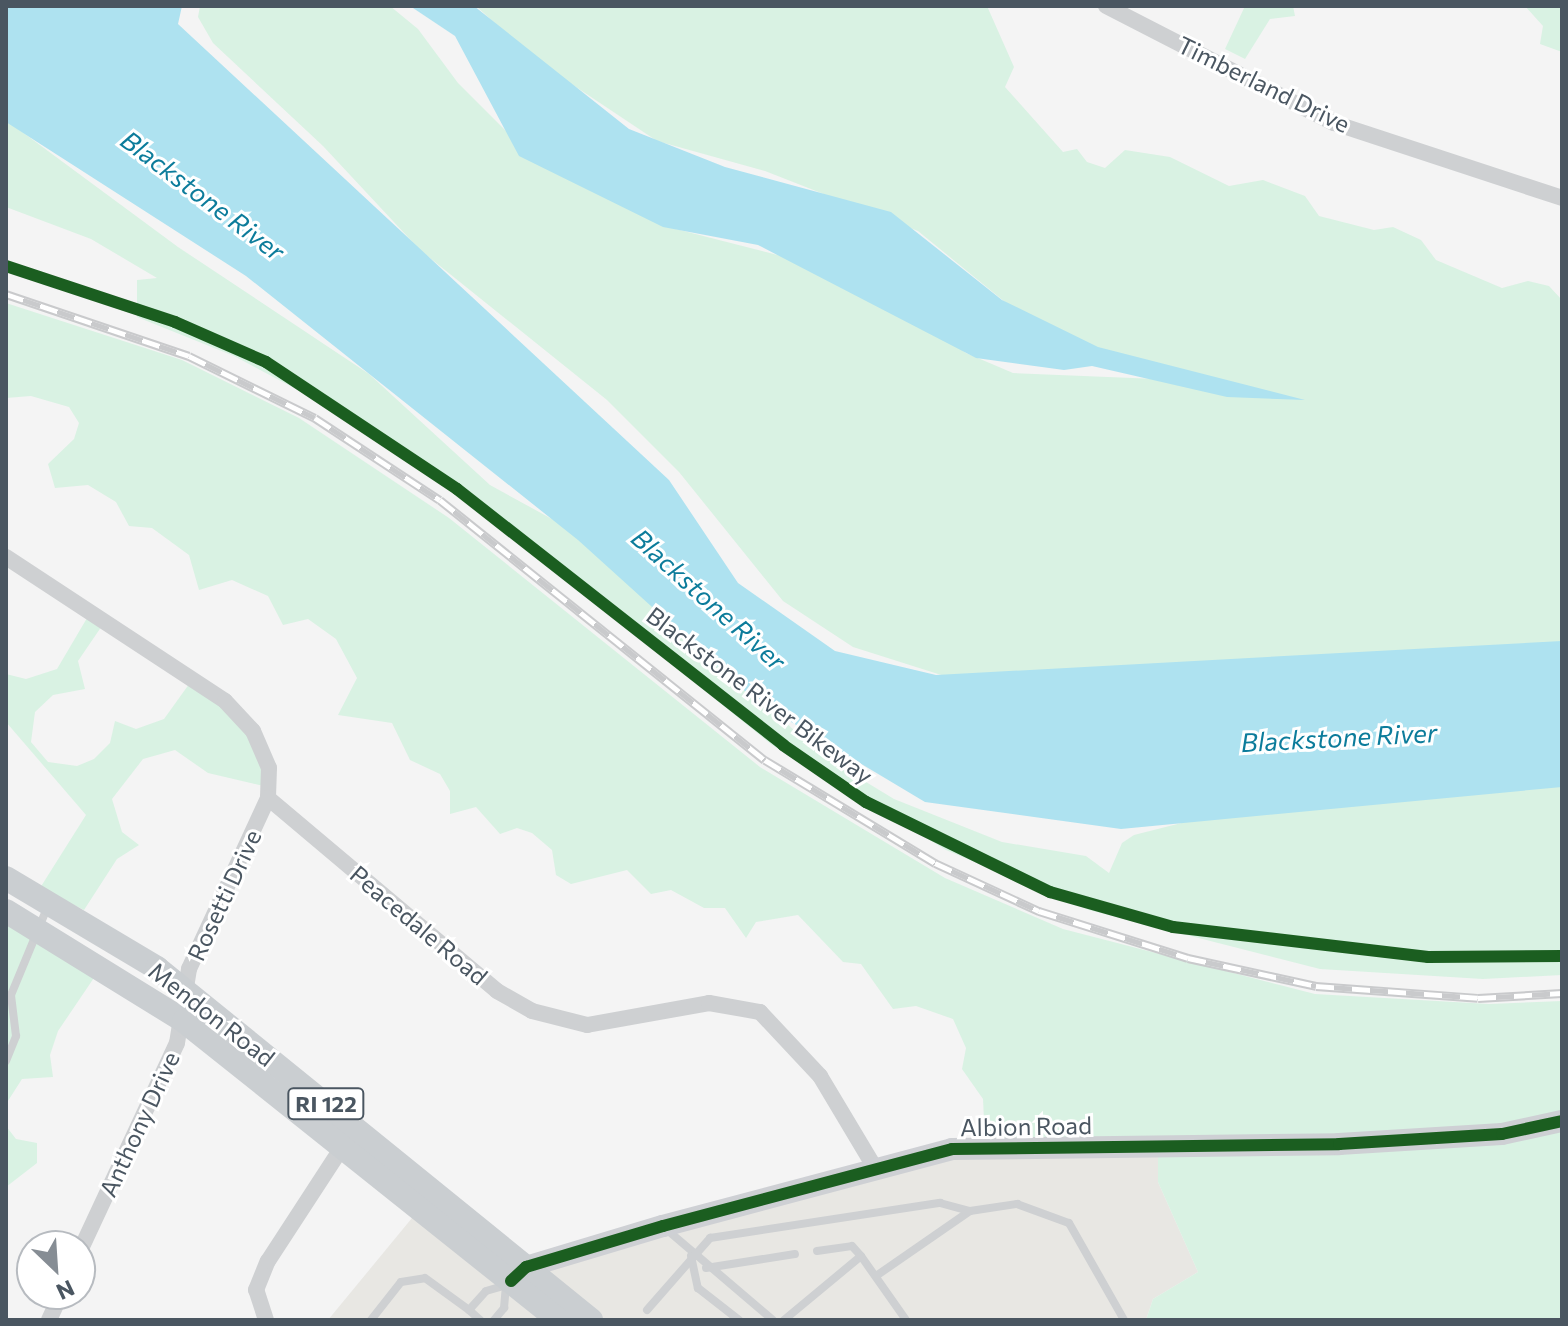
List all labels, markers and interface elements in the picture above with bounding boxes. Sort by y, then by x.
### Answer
street label: Timberland Drive [1173,30,1355,138]
water label: Blackstone River [115,123,291,267]
water label: Blackstone River [626,522,792,676]
street label: Blackstone River Bikeway [641,600,879,790]
water label: Blackstone River [1240,716,1438,758]
street label: Rosetti Drive [181,825,267,965]
street label: Peacedale Road [345,859,493,991]
street label: Mendon Road [143,956,281,1072]
street label: Anthony Drive [93,1047,185,1201]
road number: RI 122 [286,1086,366,1122]
street label: Albion Road [960,1110,1092,1142]
north arrow [16,1230,96,1310]
text: N [52,1275,79,1306]

